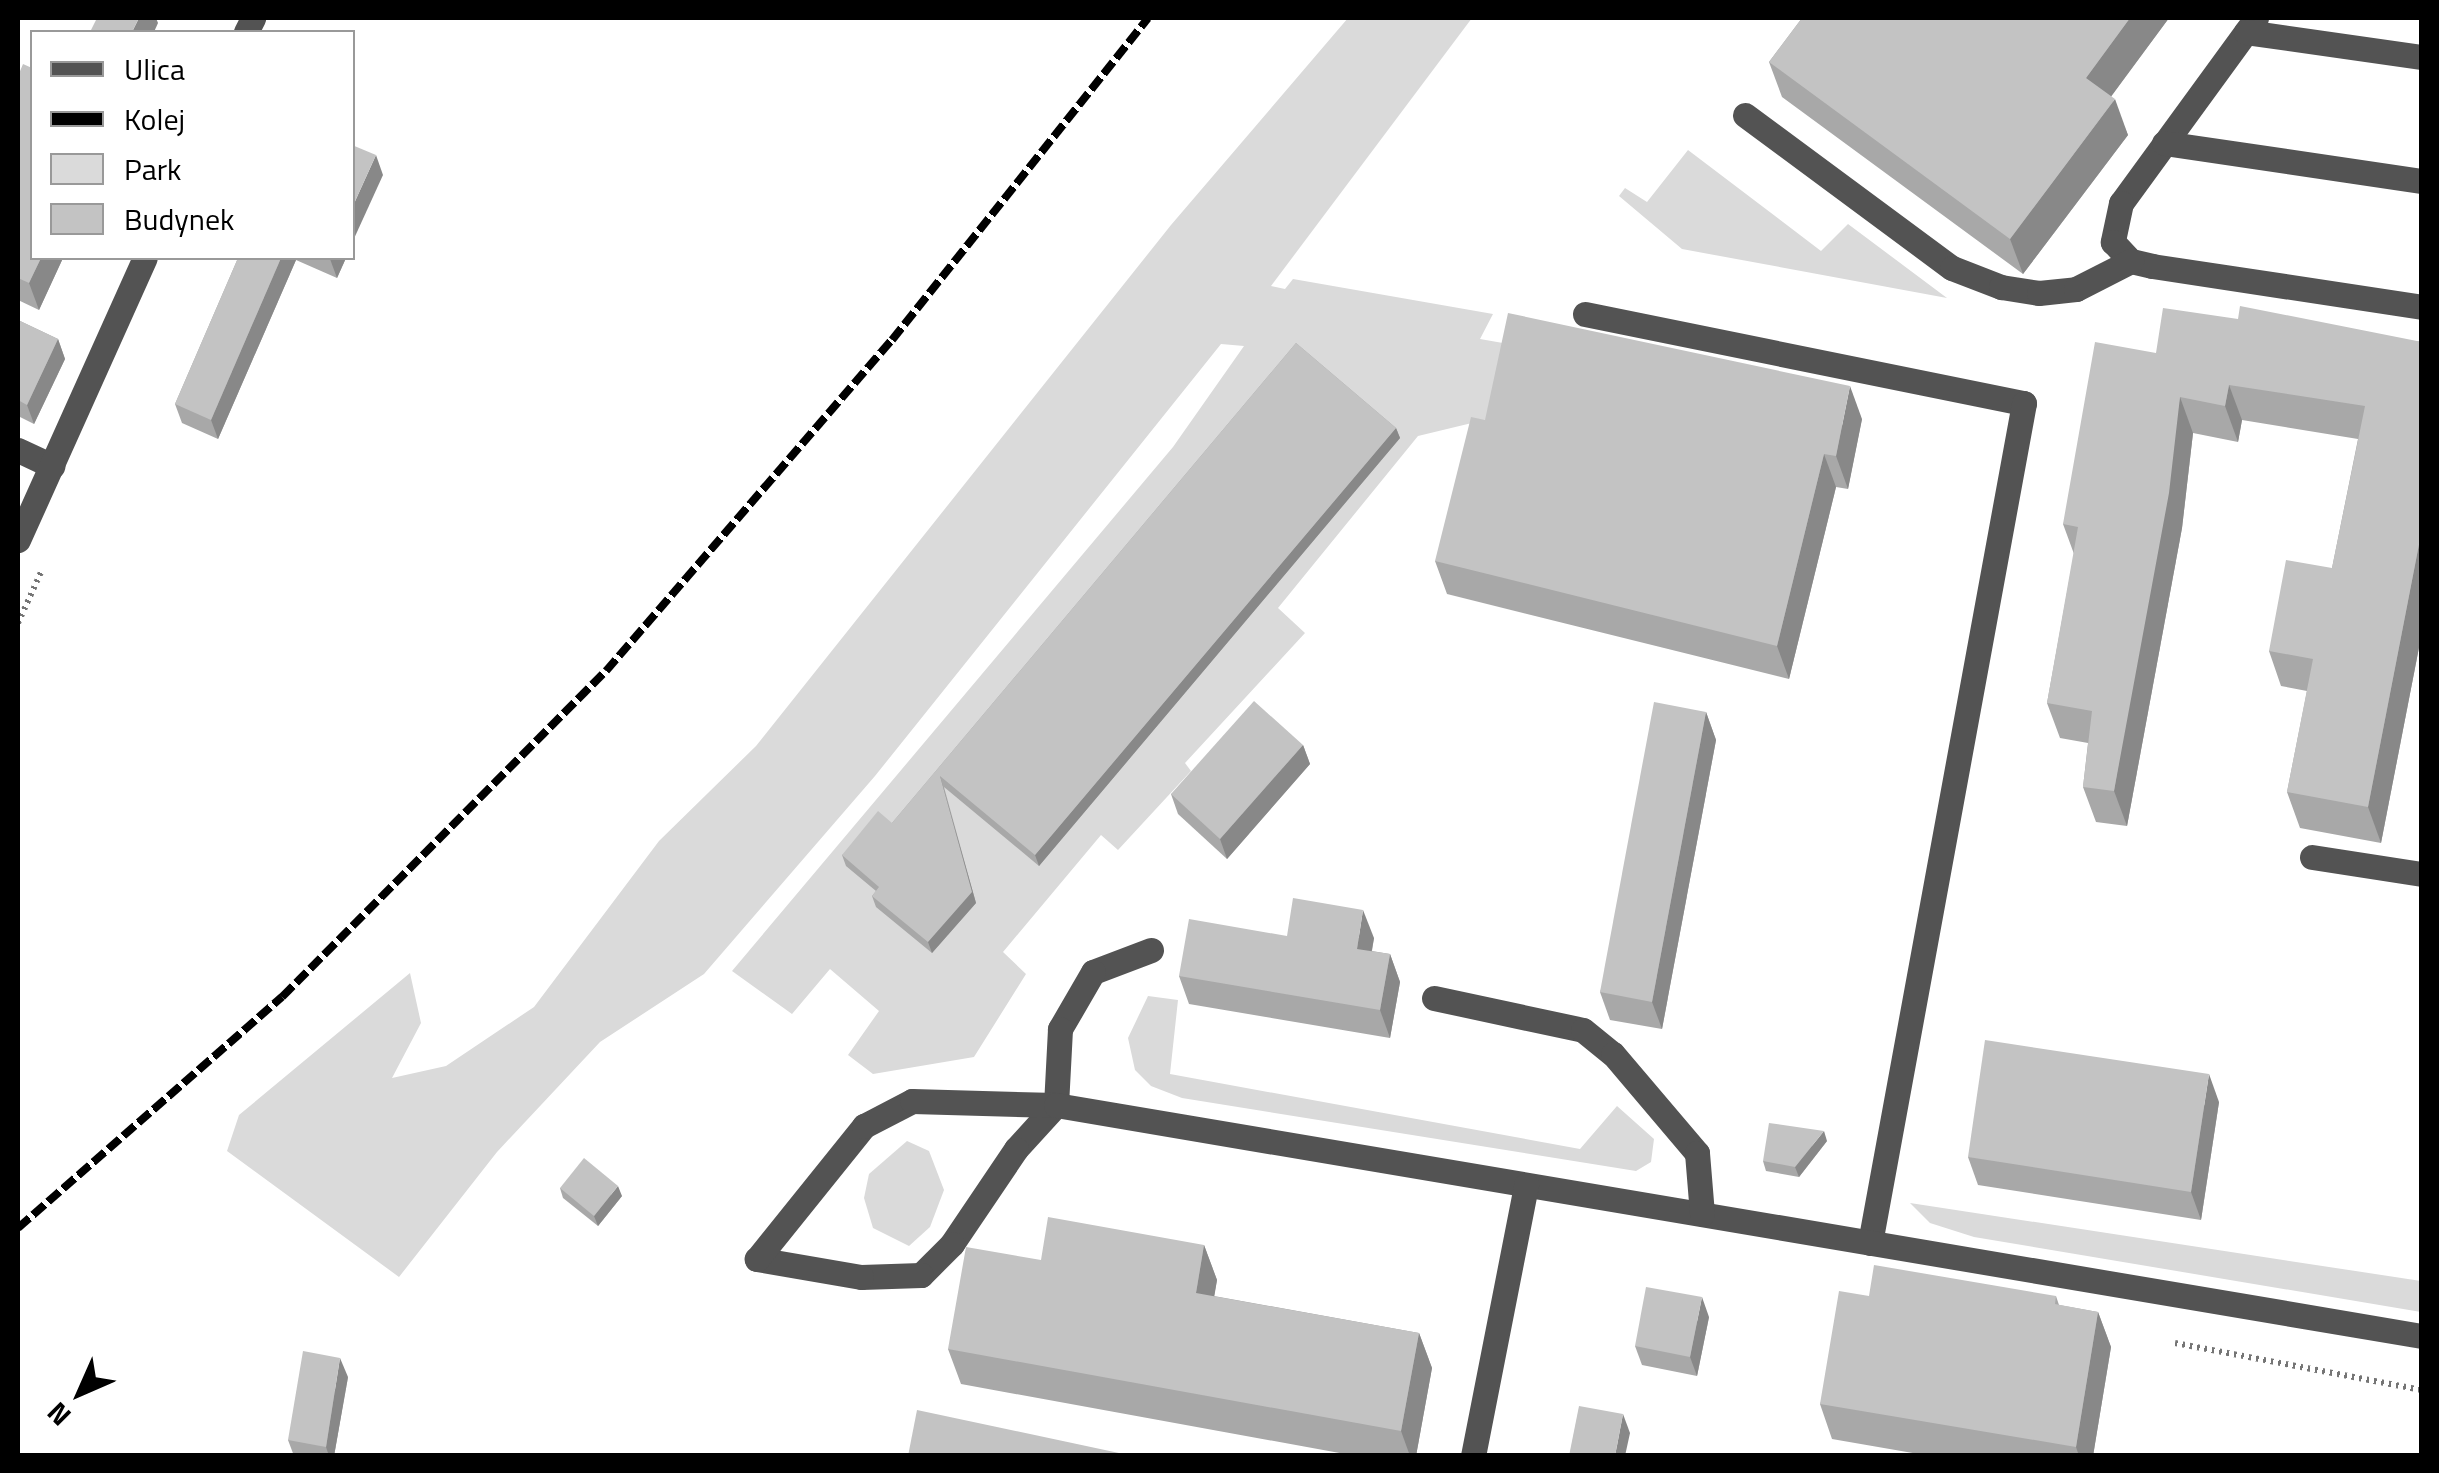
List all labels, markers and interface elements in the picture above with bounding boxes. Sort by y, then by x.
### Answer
legend [30,30,355,260]
text: Ulica [124,46,185,92]
text: Kolej [124,96,185,142]
text: Park [124,146,181,192]
text: Budynek [124,196,234,242]
north arrow [30,1343,130,1443]
text: N [36,1393,80,1437]

